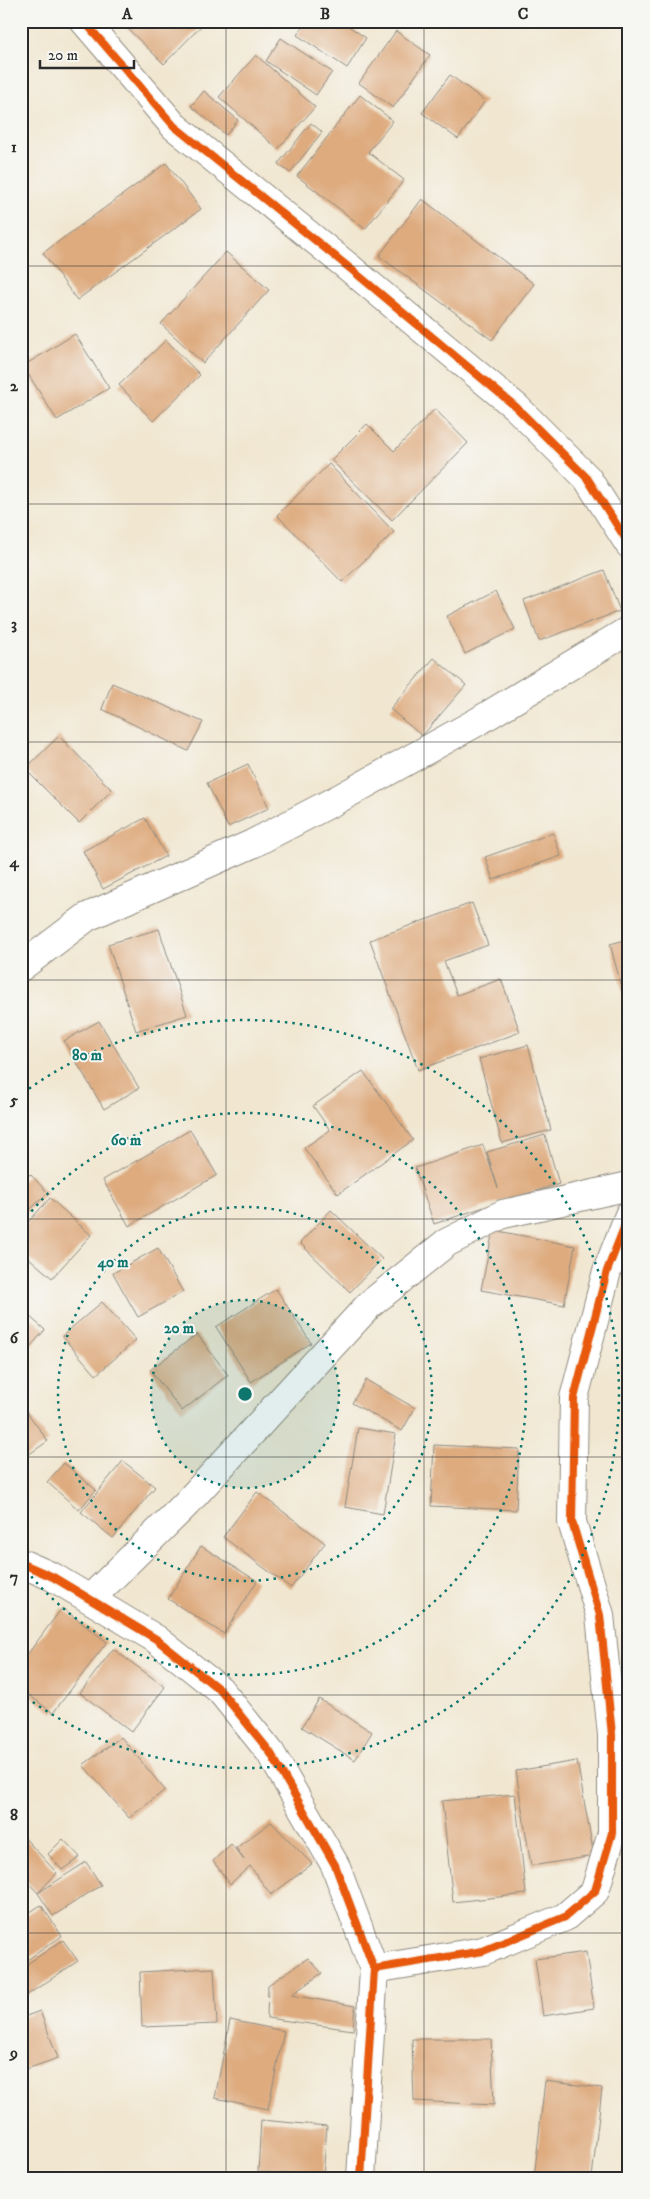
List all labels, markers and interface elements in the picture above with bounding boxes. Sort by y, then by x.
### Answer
text: A [121,4,133,24]
text: B [320,4,330,24]
text: C [518,4,528,24]
scale bar [40,38,134,70]
text: 20 m [48,46,78,65]
text: 1 [11,137,17,157]
text: 2 [10,376,19,396]
text: 3 [11,614,17,634]
text: 4 [8,852,19,872]
text: 80 m [72,1046,103,1065]
text: 5 [9,1090,18,1110]
text: 60 m [111,1131,142,1150]
text: 40 m [96,1253,129,1272]
text: 20 m [164,1319,195,1338]
text: 6 [10,1328,20,1348]
centre of rings [236,1385,254,1403]
text: 7 [10,1567,18,1587]
text: 8 [10,1805,18,1825]
text: 9 [9,2043,18,2063]

